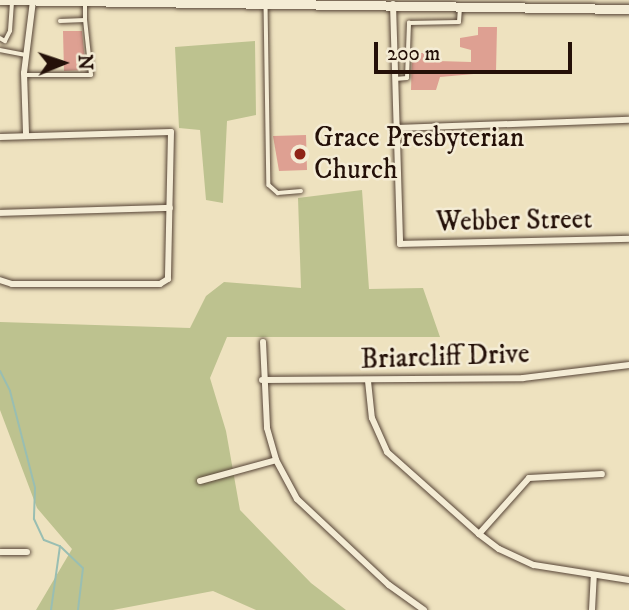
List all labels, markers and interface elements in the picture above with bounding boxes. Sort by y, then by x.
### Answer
north arrow [28,28,98,98]
scale bar [377,28,575,72]
text: 200 m [387,41,440,67]
text: N [73,54,96,70]
place label: Grace Presbyterian Church [314,121,524,187]
marker: Grace Presbyterian Church [292,146,308,162]
street label: Webber Street [436,203,592,239]
street label: Briarcliff Drive [360,337,530,377]

